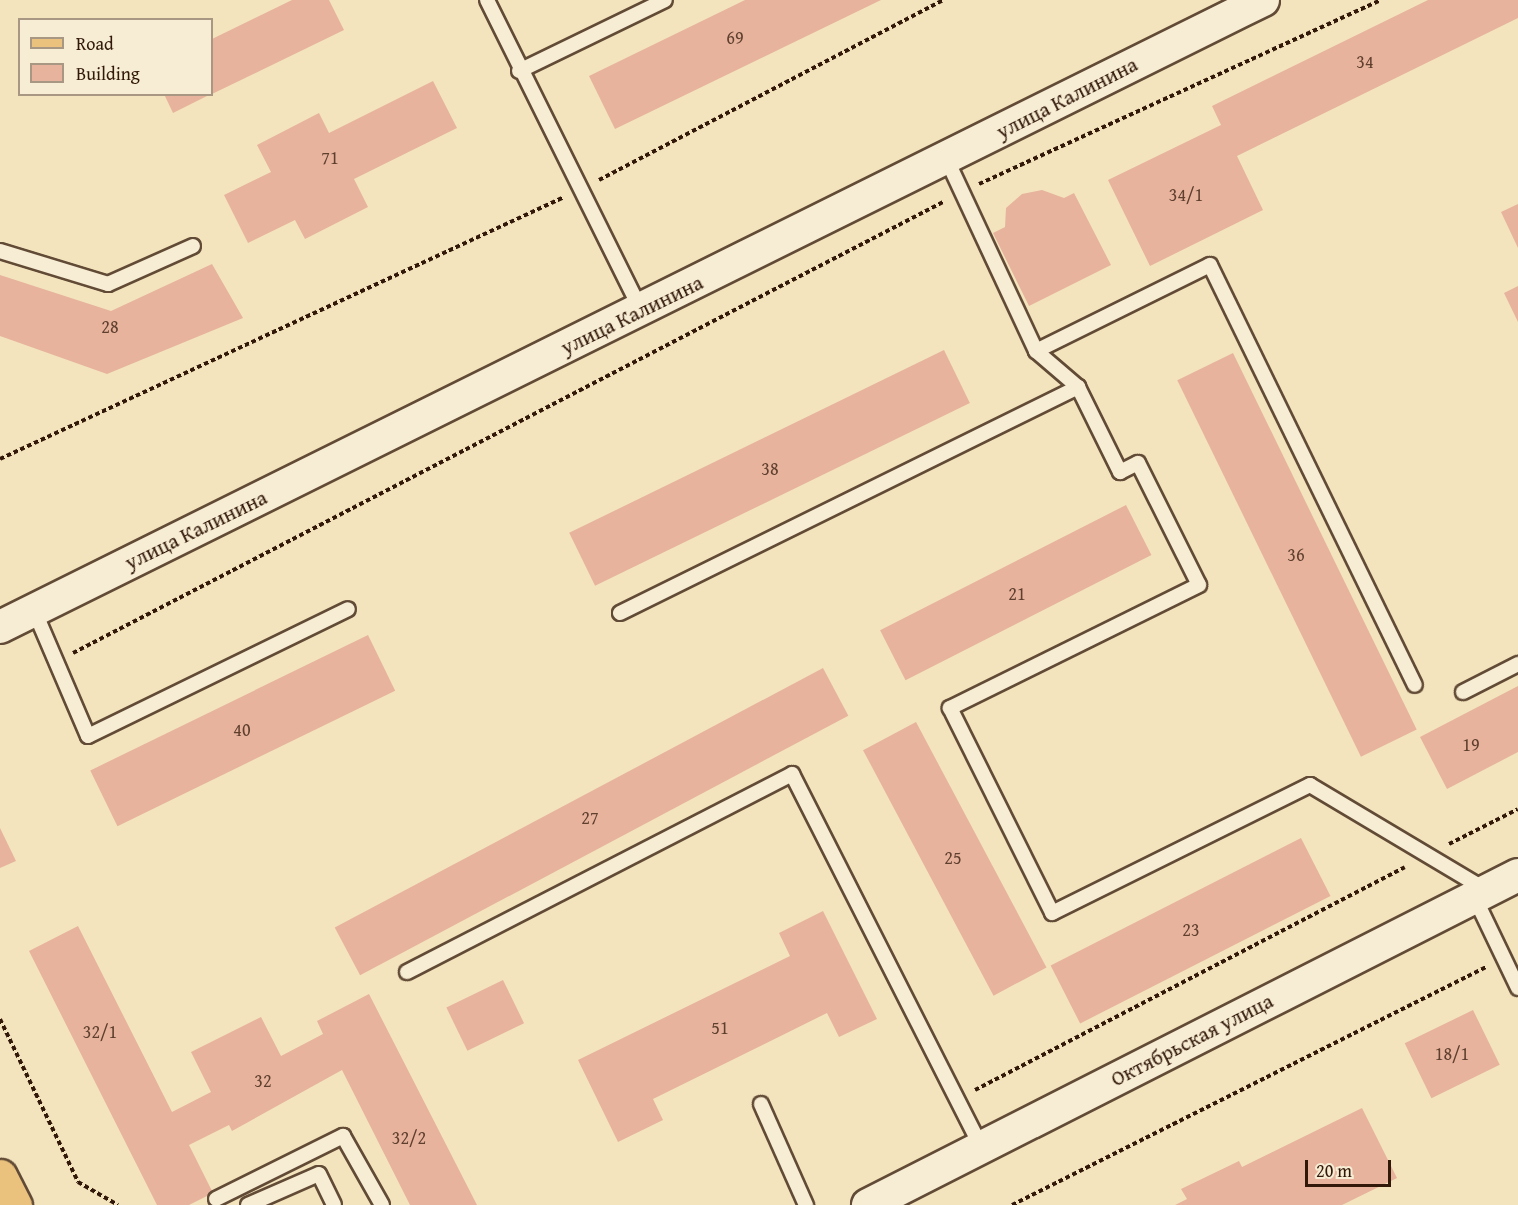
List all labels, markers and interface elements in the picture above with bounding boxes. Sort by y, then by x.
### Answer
legend [18,18,213,96]
house number: 69 [726,27,744,49]
text: Road [76,30,114,57]
house number: 34 [1356,51,1374,73]
street label: улица Калинина [992,52,1142,144]
text: Building [76,60,140,87]
house number: 71 [321,147,339,169]
house number: 34/1 [1169,184,1203,206]
street label: улица Калинина [557,270,707,360]
house number: 28 [101,316,119,338]
house number: 38 [761,458,779,480]
street label: улица Калинина [121,485,271,575]
house number: 36 [1287,544,1305,566]
house number: 21 [1008,583,1026,605]
house number: 40 [233,719,251,741]
house number: 19 [1462,734,1480,756]
house number: 27 [581,807,599,829]
house number: 25 [944,847,962,869]
house number: 23 [1182,919,1200,941]
street label: Октябрьская улица [1107,988,1277,1092]
house number: 51 [711,1017,729,1039]
house number: 32/1 [83,1021,117,1043]
house number: 18/1 [1435,1043,1469,1065]
house number: 32 [254,1070,272,1092]
house number: 32/2 [392,1127,426,1149]
scale bar [1308,1148,1394,1186]
text: 20 m [1316,1157,1352,1184]

